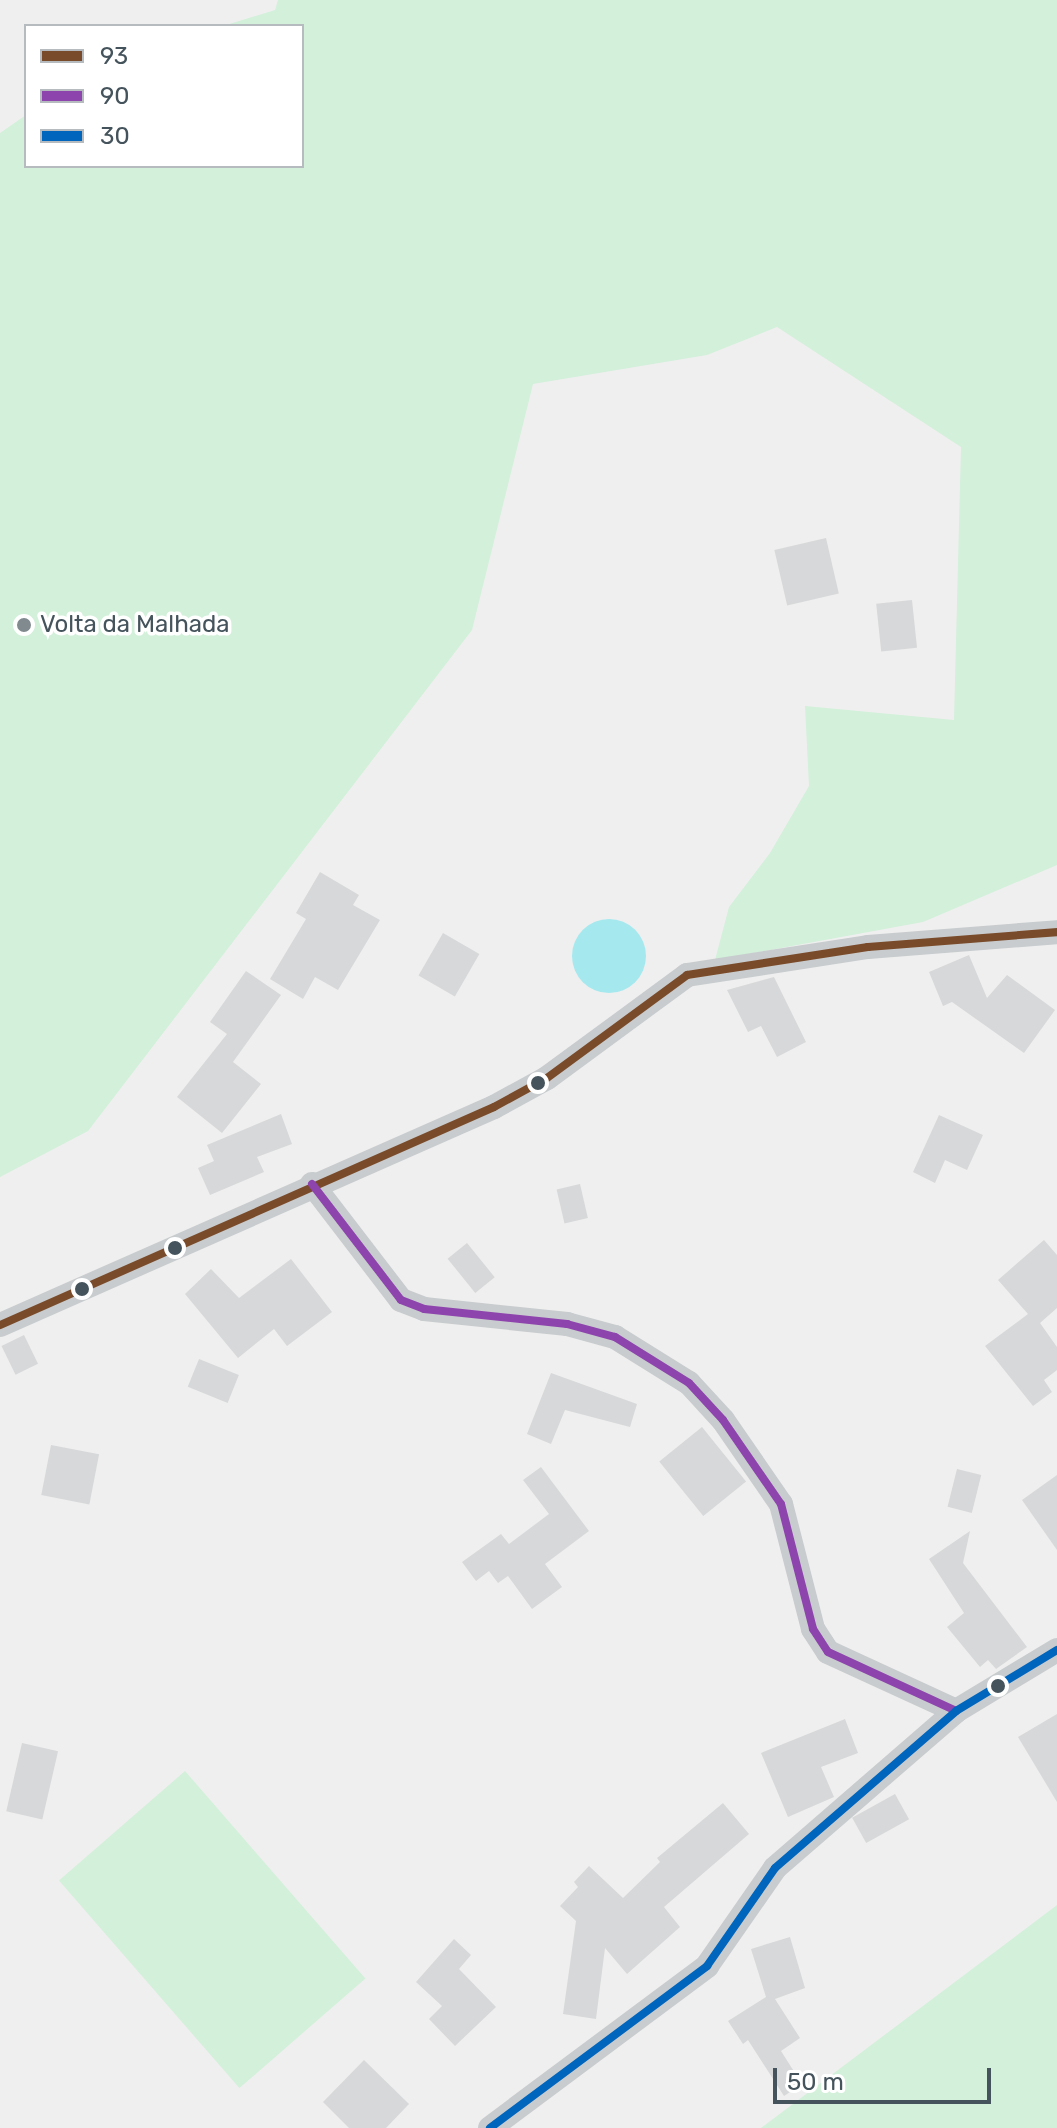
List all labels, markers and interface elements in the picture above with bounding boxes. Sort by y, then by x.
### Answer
legend [24,24,304,168]
text: 93 [100,42,128,70]
text: 90 [100,82,129,110]
text: 30 [100,122,130,150]
place label: Volta da Malhada [40,611,230,639]
marker: Volta da Malhada [15,616,33,634]
unlabelled marker [530,1075,546,1091]
unlabelled marker [167,1240,183,1256]
unlabelled marker [74,1281,90,1297]
unlabelled marker [990,1678,1006,1694]
scale bar [777,2052,995,2102]
text: 50 m [787,2068,844,2096]

